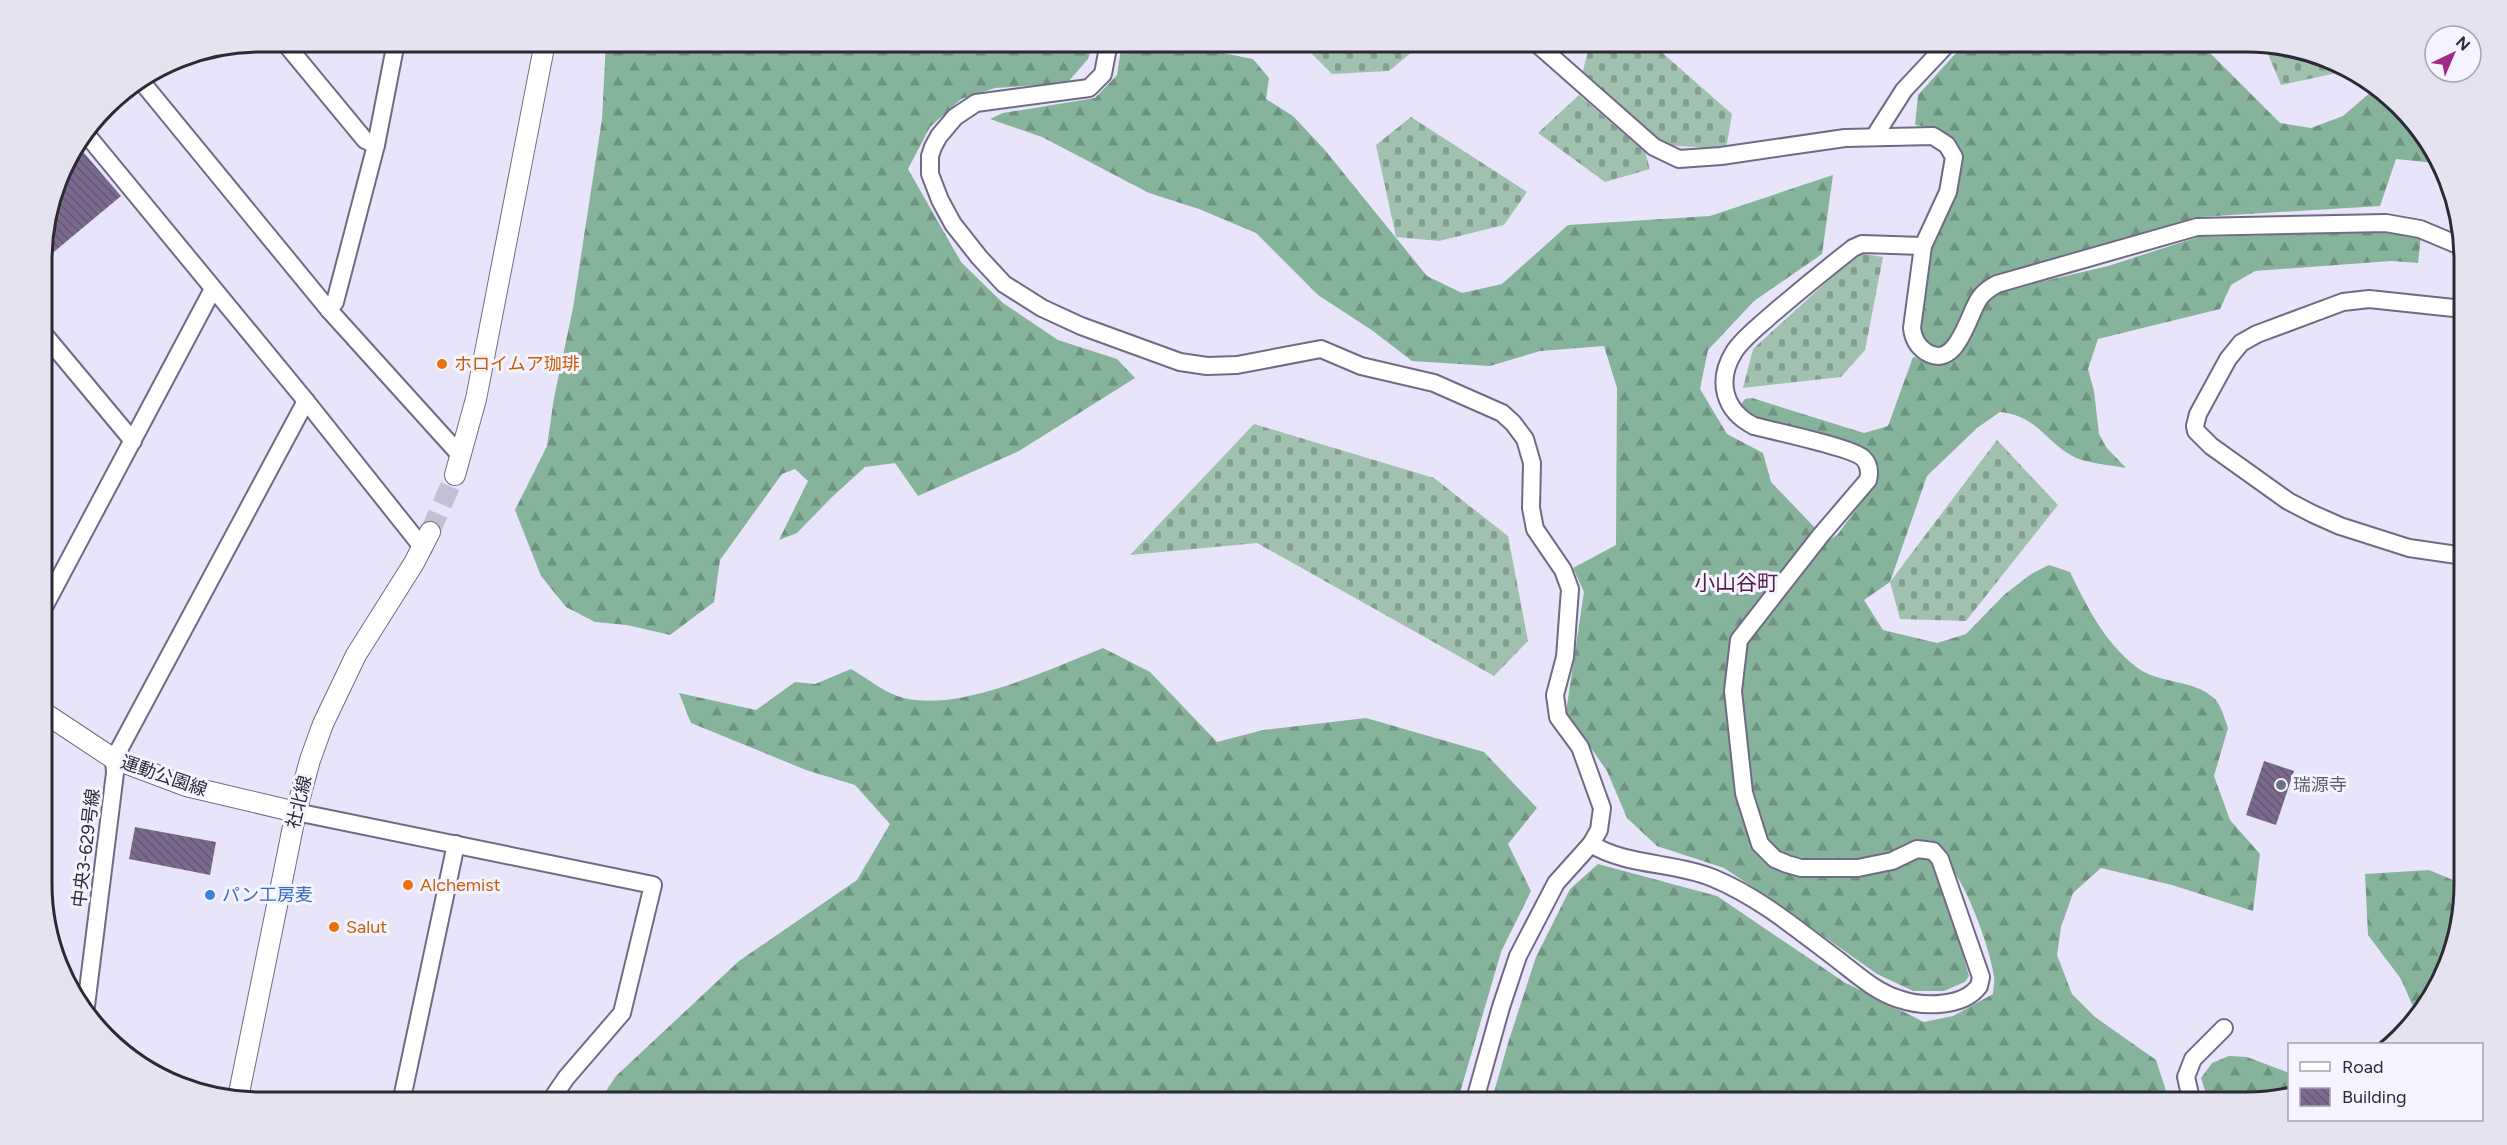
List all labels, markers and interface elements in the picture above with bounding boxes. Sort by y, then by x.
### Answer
north arrow [2423,24,2483,84]
text: N [2452,32,2474,55]
place label: ホロイムア珈琲 [454,353,580,375]
marker: ホロイムア珈琲 [435,357,449,371]
district label: 小山谷町 [1694,570,1778,595]
street label: 運動公園線 [118,751,210,801]
street label: 社北線 [282,773,316,831]
place label: 瑞源寺 [2293,774,2347,796]
marker: 瑞源寺 [2274,778,2288,792]
street label: 中央3-629号線 [68,787,104,909]
place label: Alchemist [420,874,501,896]
marker: Alchemist [401,878,415,892]
place label: パン工房麦 [222,884,313,906]
marker: パン工房麦 [203,888,217,902]
place label: Salut [346,916,387,938]
marker: Salut [327,920,341,934]
legend [2288,1043,2483,1121]
text: Road [2342,1056,2383,1078]
text: Building [2342,1086,2407,1108]

